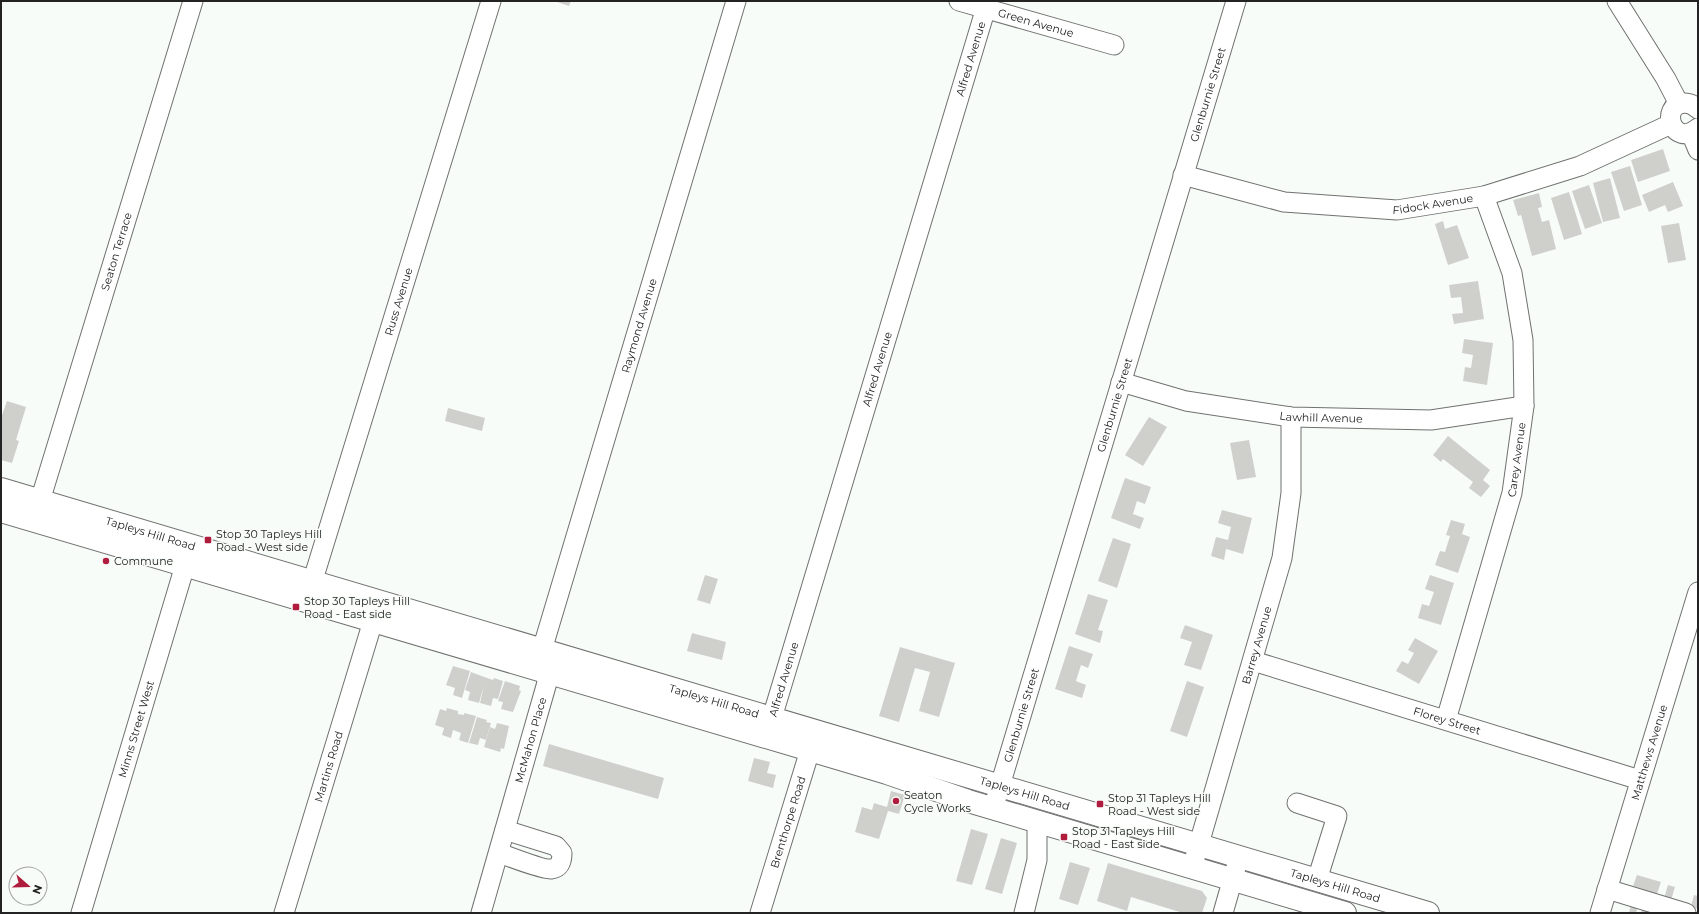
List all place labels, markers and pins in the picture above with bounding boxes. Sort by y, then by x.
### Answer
place label: Stop 30 Tapleys Hill Road - West side [216,527,322,554]
marker: Stop 30 Tapleys Hill Road - West side [203,535,213,545]
place label: Commune [114,554,174,568]
marker: Commune [101,556,111,566]
place label: Stop 30 Tapleys Hill Road - East side [304,594,410,621]
marker: Stop 30 Tapleys Hill Road - East side [291,602,301,612]
place label: Seaton Cycle Works [904,788,971,815]
place label: Stop 31 Tapleys Hill Road - West side [1108,791,1211,818]
marker: Seaton Cycle Works [891,796,901,806]
marker: Stop 31 Tapleys Hill Road - West side [1095,799,1105,809]
place label: Stop 31 Tapleys Hill Road - East side [1072,824,1175,851]
marker: Stop 31 Tapleys Hill Road - East side [1059,832,1069,842]

